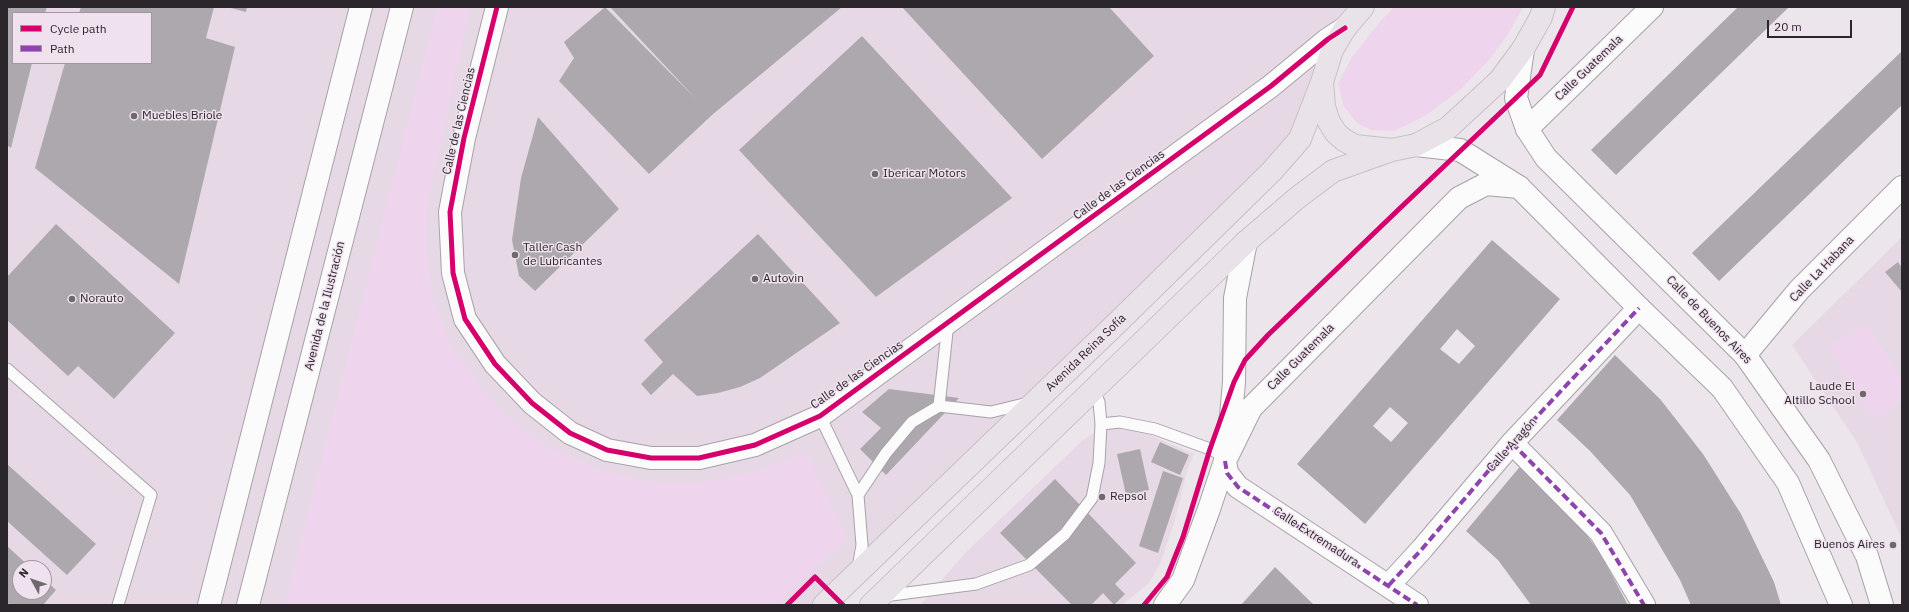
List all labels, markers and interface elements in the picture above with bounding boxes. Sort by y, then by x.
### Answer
legend [12,12,152,64]
scale bar [1769,12,1854,38]
text: 20 m [1774,19,1802,34]
text: Cycle path [50,21,107,36]
street label: Calle Guatemala [1552,32,1626,104]
text: Path [50,41,75,56]
street label: Calle de las Ciencias [440,66,478,176]
place label: Muebles Briole [142,109,222,123]
marker: Muebles Briole [129,111,139,121]
street label: Calle de las Ciencias [1070,147,1168,223]
place label: Ibericar Motors [883,167,966,181]
marker: Ibericar Motors [870,169,880,179]
street label: Calle La Habana [1787,233,1857,305]
street label: Avenida de la Ilustración [302,240,348,372]
place label: Taller Cash de Lubricantes [523,241,602,269]
marker: Taller Cash de Lubricantes [510,250,520,260]
place label: Autovin [763,272,804,286]
street label: Calle de Buenos Aires [1663,273,1755,367]
marker: Autovin [750,274,760,284]
place label: Norauto [80,292,124,306]
marker: Norauto [67,294,77,304]
street label: Avenida Reina Sofía [1043,311,1129,395]
street label: Calle Guatemala [1265,321,1337,393]
street label: Calle de las Ciencias [808,338,906,412]
place label: Laude El Altillo School [1784,380,1855,408]
marker: Laude El Altillo School [1858,389,1868,399]
street label: Calle Aragón [1484,415,1540,475]
place label: Repsol [1110,490,1147,504]
marker: Repsol [1097,492,1107,502]
street label: Calle Extremadura [1270,504,1362,570]
place label: Buenos Aires [1814,538,1885,552]
marker: Buenos Aires [1888,540,1898,550]
north arrow [12,560,52,600]
text: N [16,565,31,580]

